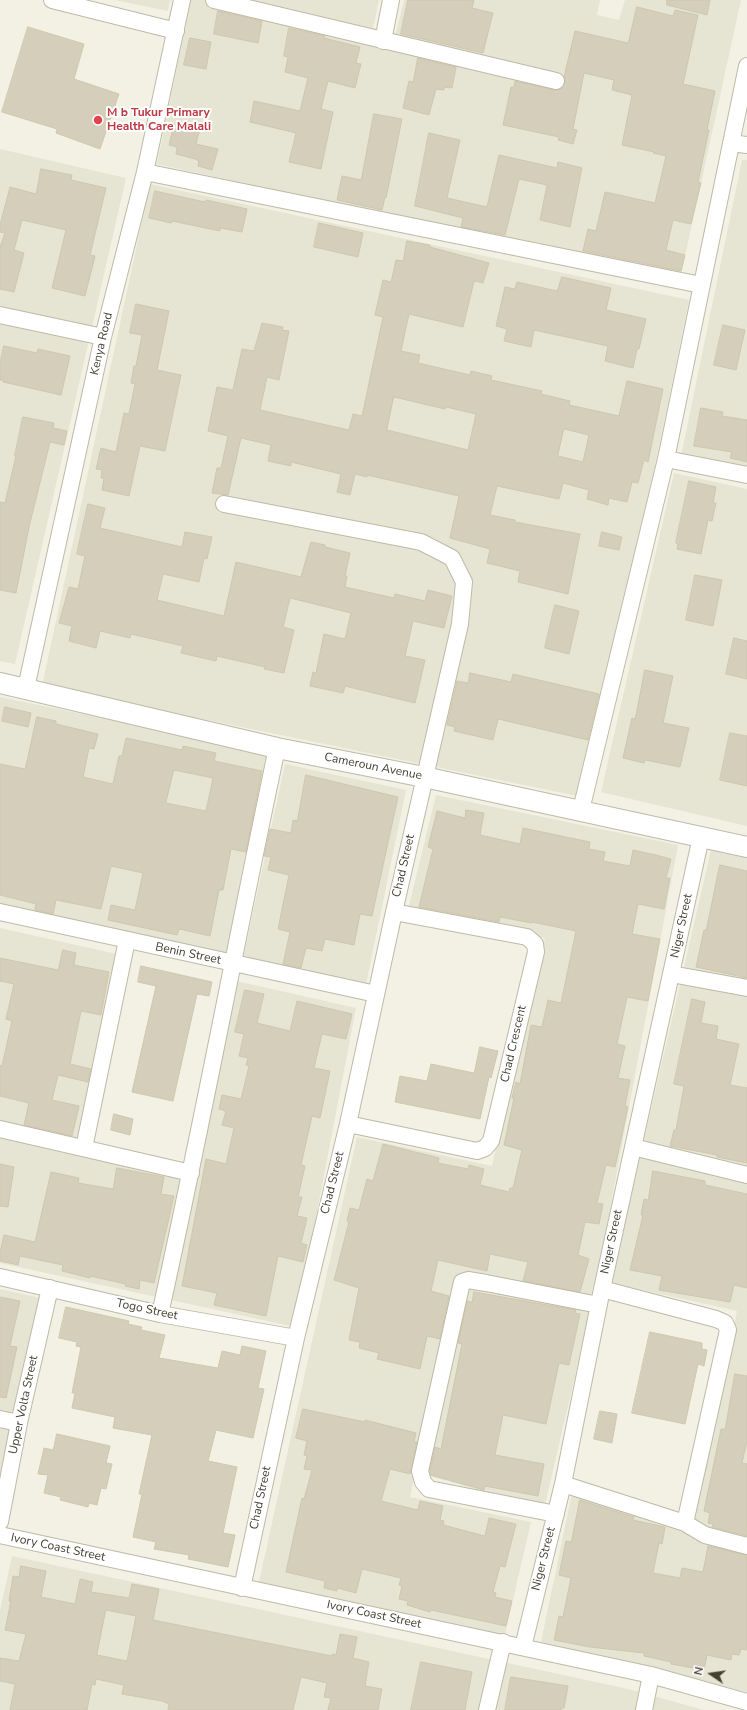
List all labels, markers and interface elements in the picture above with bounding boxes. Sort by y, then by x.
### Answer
place label: M b Tukur Primary Health Care Malali [107,106,211,134]
marker: M b Tukur Primary Health Care Malali [92,114,104,126]
street label: Kenya Road [88,311,116,377]
street label: Cameroun Avenue [323,750,423,784]
street label: Chad Street [390,833,418,899]
street label: Niger Street [668,893,696,959]
street label: Benin Street [154,940,222,968]
street label: Chad Crescent [498,1004,530,1084]
street label: Chad Street [318,1150,348,1216]
street label: Niger Street [598,1209,626,1275]
street label: Togo Street [115,1296,179,1324]
street label: Upper Volta Street [7,1354,41,1456]
street label: Chad Street [247,1465,275,1531]
street label: Niger Street [529,1526,559,1592]
street label: Ivory Coast Street [9,1531,107,1565]
street label: Ivory Coast Street [325,1598,423,1632]
north arrow [691,1654,731,1694]
text: N [691,1665,707,1677]

